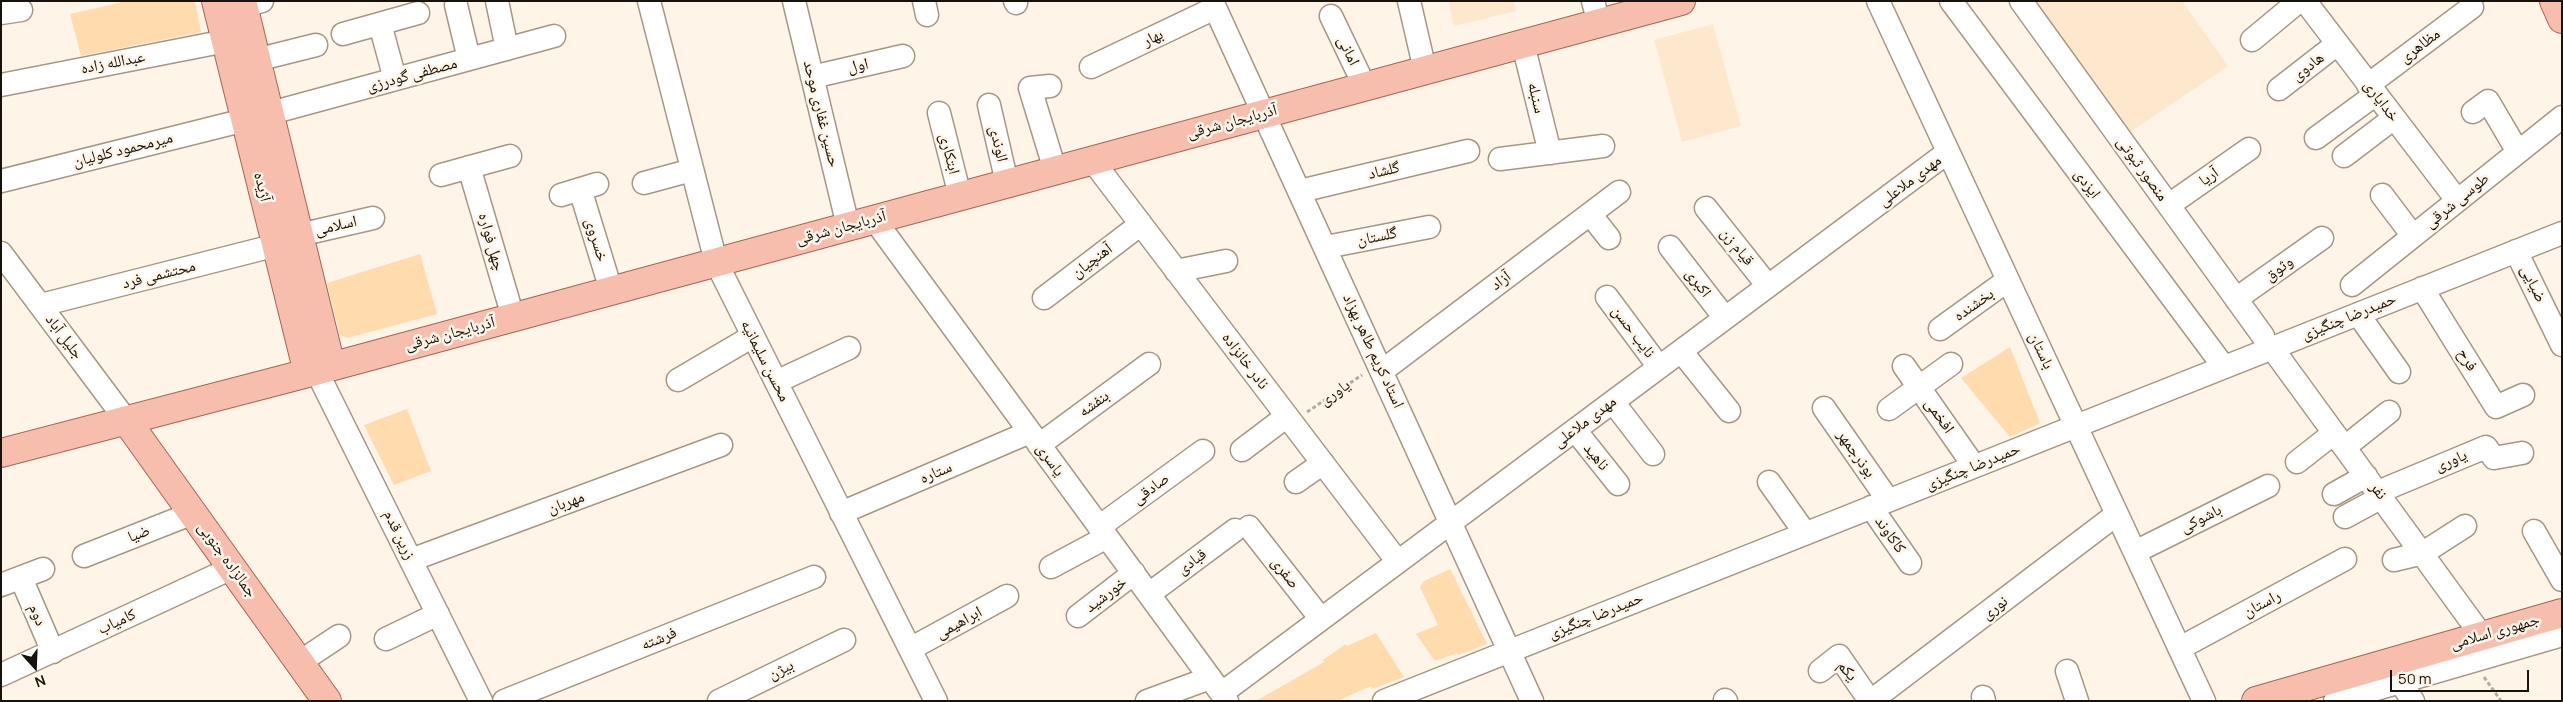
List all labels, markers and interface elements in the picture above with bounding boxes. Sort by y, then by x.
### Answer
street label: بهار [1139,25,1167,51]
street label: مظاهری [2396,25,2444,67]
street label: امانی [1333,33,1363,69]
street label: عبدالله زاده [79,47,147,79]
street label: هادوی [2288,48,2328,86]
street label: مصطفی گودرزی [365,54,459,96]
street label: اول [846,54,870,78]
street label: حسین غفاری موحد [798,59,844,169]
street label: خدایاری [2359,76,2403,126]
street label: سنبله [1523,81,1549,115]
street label: آذربایجان شرقی [1185,101,1279,143]
street label: الوندی [985,124,1011,164]
street label: میرمحمود کلولیان [71,128,175,172]
street label: ابتکاری [935,132,963,176]
street label: منصور ثبوتی [2112,133,2172,205]
street label: مهدی ملاعلی [1875,151,1945,211]
street label: گلشاد [1366,158,1402,184]
street label: آریا [2195,164,2223,190]
street label: ایزدی [2070,165,2104,203]
street label: طوسی شرقی [2421,169,2493,233]
street label: آژیده [249,170,275,204]
street label: آذربایجان شرقی [794,207,888,249]
street label: چهل فواره [474,211,508,273]
street label: اسلامی [313,212,359,240]
street label: خسروی [580,216,612,264]
street label: گلستان [1355,224,1399,250]
street label: قیام زن [1716,224,1758,270]
street label: آهنچیان [1068,239,1116,283]
street label: وثوق [2261,252,2297,286]
street label: محتشمی فرد [120,257,198,293]
street label: ضیایی [2516,262,2550,306]
street label: اکبری [1681,265,1715,301]
street label: آزاد [1487,267,1515,295]
street label: بخشنده [1950,284,1998,326]
street label: حمیدرضا چنگیزی [2299,289,2399,345]
street label: استاد کریم طاهر بهزاد [1338,291,1408,411]
street label: نایب حسن [1607,302,1659,362]
street label: جلیل آباد [41,311,87,363]
street label: آذربایجان شرقی [403,313,497,355]
street label: محسن سلیمانیه [736,317,794,405]
street label: نادر خانزاده [1217,329,1273,393]
street label: باستان [2024,330,2058,372]
street label: فرح [2453,345,2481,375]
street label: یاوری [1316,376,1354,410]
street label: بنفشه [1075,387,1113,421]
street label: مهدی ملاعلی [1550,392,1620,452]
street label: افخمی [1920,395,1958,437]
street label: بوذرجمهر [1833,426,1879,482]
street label: ناهید [1579,439,1613,475]
street label: حمیدرضا چنگیزی [1923,439,2023,495]
street label: یاسری [1032,440,1068,480]
street label: یاوری [2432,446,2470,476]
street label: ستاره [917,458,955,488]
street label: صادقی [1129,469,1173,509]
street label: نفر [2365,478,2391,504]
street label: مهربان [545,488,587,518]
street label: باشوکی [2177,500,2225,538]
street label: زرین قدم [379,507,419,563]
street label: کاکاوند [1870,513,1910,557]
street label: جمالزاده جنوبی [193,519,261,601]
street label: ضیا [125,521,153,547]
street label: قبادی [1173,545,1211,579]
street label: صفری [1267,553,1303,593]
street label: خورشید [1081,573,1131,617]
street label: راستان [2240,586,2284,622]
street label: حمیدرضا چنگیزی [1546,588,1646,644]
street label: نوری [1978,592,2012,624]
street label: دوم [24,601,50,629]
street label: ابراهیمی [932,602,986,644]
street label: کامیاب [95,605,139,639]
street label: جمهوری اسلامی [2448,610,2542,654]
street label: فرشته [638,623,680,655]
north arrow [10,642,60,692]
street label: بیژن [765,656,797,684]
street label: یکم [1833,657,1861,685]
scale bar [2393,660,2532,692]
text: 50 m [2398,668,2432,689]
text: N [32,671,48,692]

